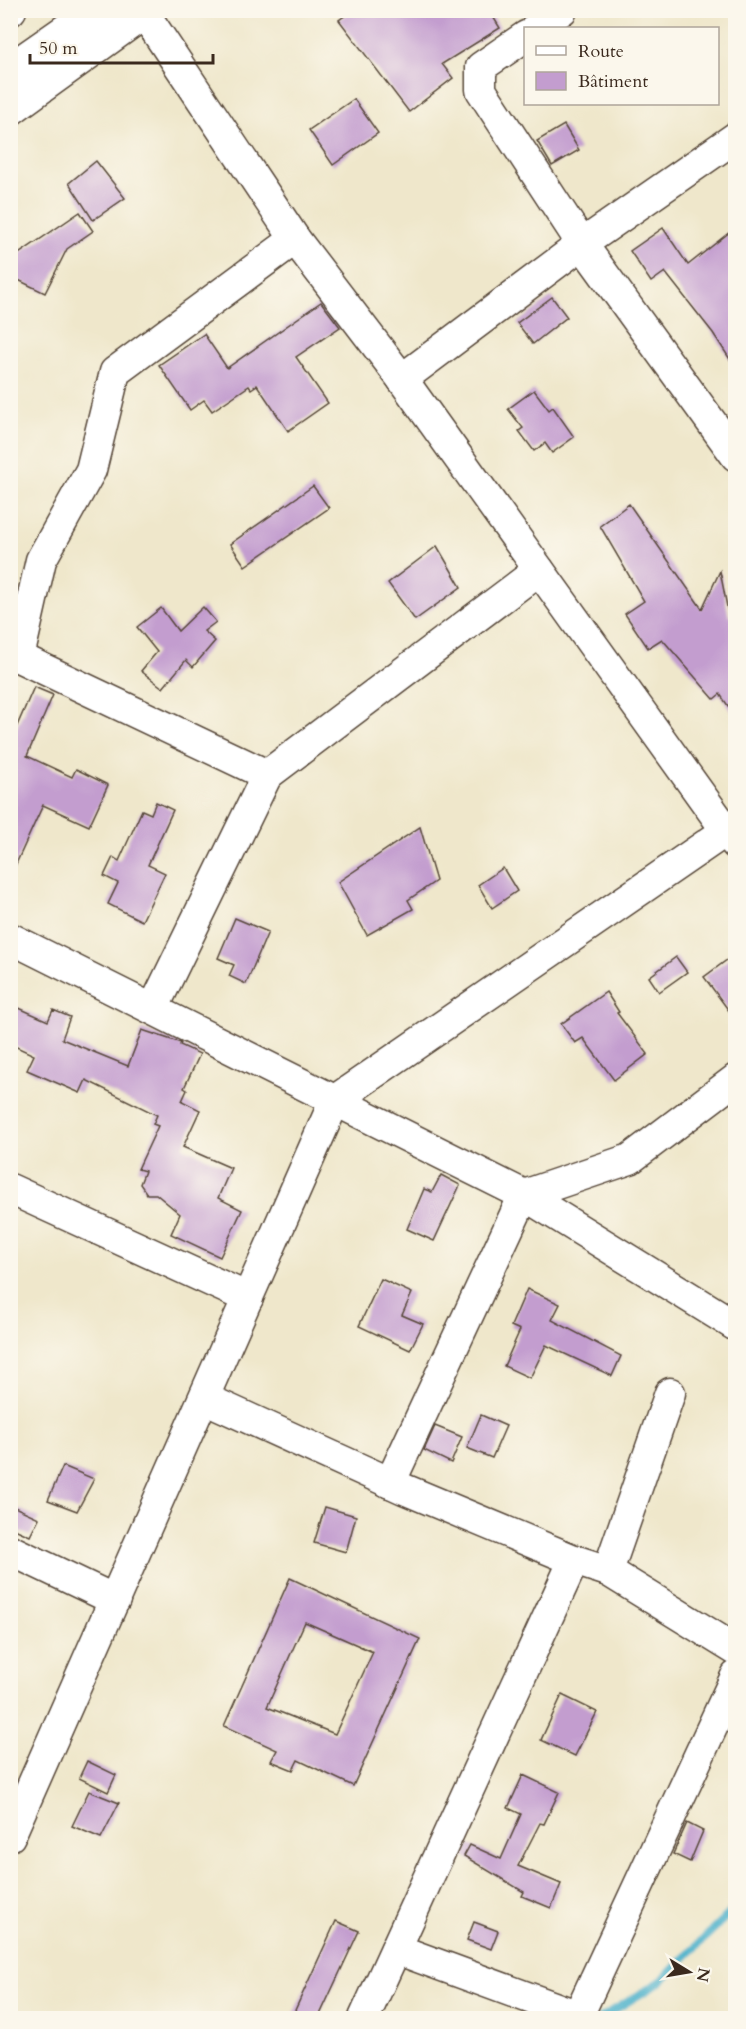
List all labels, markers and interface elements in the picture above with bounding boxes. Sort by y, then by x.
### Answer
scale bar [30,27,213,65]
legend [524,27,719,105]
text: 50 m [39,36,78,61]
text: Route [578,39,624,64]
text: Bâtiment [578,69,648,94]
north arrow [659,1942,719,2002]
text: N [691,1966,715,1984]

